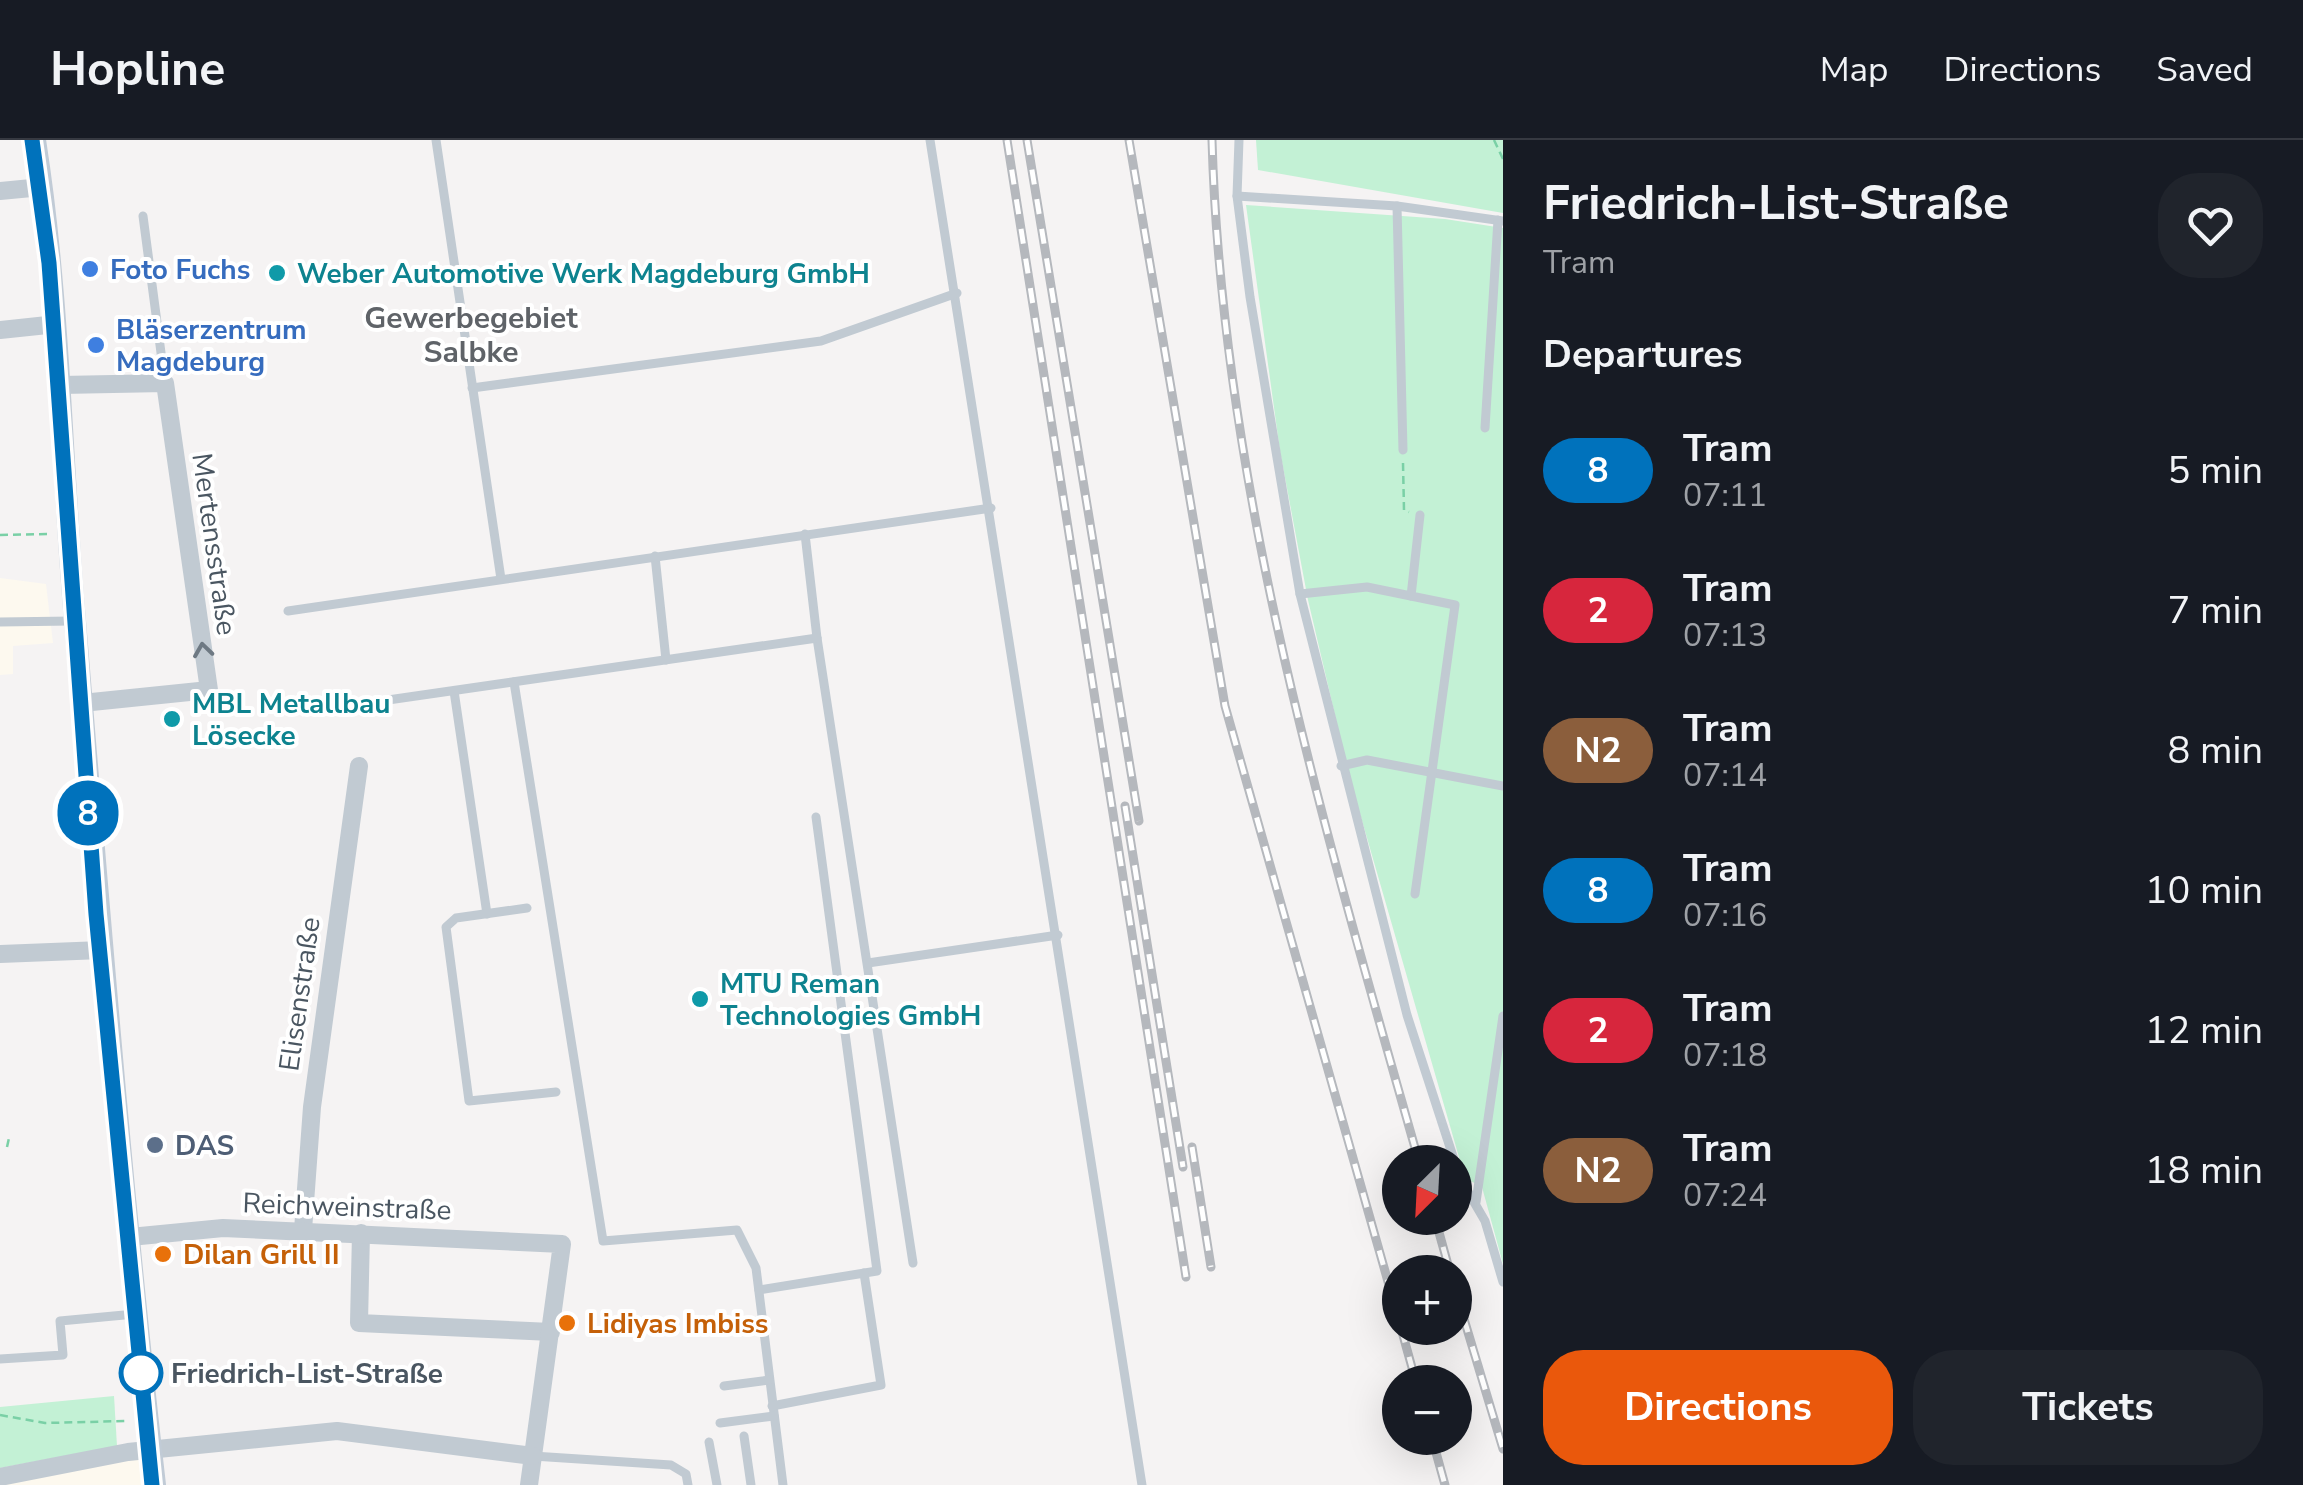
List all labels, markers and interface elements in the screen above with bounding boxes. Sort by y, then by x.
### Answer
text: Hopline [50,36,225,102]
text: Map [1820,46,1889,93]
text: Directions [1944,46,2101,93]
text: Saved [2156,46,2253,93]
text: Friedrich-List-Straße [1543,170,2009,236]
button: heart [2158,173,2263,278]
text: Tram [1543,241,1615,284]
place label: Foto Fuchs [110,251,250,289]
place label: Weber Automotive Werk Magdeburg GmbH [297,255,870,293]
marker: Foto Fuchs [79,258,101,280]
marker: Weber Automotive Werk Magdeburg GmbH [266,262,288,284]
district label: Gewerbegebiet Salbke [364,298,578,373]
place label: Bläserzentrum Magdeburg [116,311,307,381]
text: Departures [1543,329,1742,380]
marker: Bläserzentrum Magdeburg [85,334,107,356]
text: Tram [1683,423,1772,474]
text: 5 min [2168,445,2263,496]
text: 8 [1587,447,1609,494]
street label: Mertensstraße [182,451,246,638]
text: 07:11 [1683,474,1767,517]
text: Tram [1683,563,1772,614]
text: 7 min [2168,585,2263,636]
text: 2 [1587,587,1609,634]
text: 07:13 [1683,614,1767,657]
one-way arrow [193,642,214,658]
place label: MBL Metallbau Lösecke [192,685,391,755]
text: Tram [1683,703,1772,754]
marker: MBL Metallbau Lösecke [161,708,183,730]
text: 8 min [2168,725,2263,776]
text: N2 [1574,727,1622,774]
text: 07:14 [1683,754,1767,797]
line badge: 8 [56,780,120,846]
text: 8 [77,790,99,837]
text: Tram [1683,843,1772,894]
text: 10 min [2145,865,2263,916]
text: 8 [1587,867,1609,914]
text: 07:16 [1683,894,1767,937]
street label: Elisenstraße [270,915,330,1074]
place label: MTU Reman Technologies GmbH [720,965,981,1035]
text: Tram [1683,983,1772,1034]
marker: MTU Reman Technologies GmbH [689,988,711,1010]
text: 12 min [2145,1005,2263,1056]
text: 2 [1587,1007,1609,1054]
text: 07:18 [1683,1034,1767,1077]
text: Tram [1683,1123,1772,1174]
place label: DAS [175,1127,234,1165]
marker: DAS [144,1134,166,1156]
north arrow [1382,1145,1472,1235]
map controls [1382,1145,1472,1455]
text: 18 min [2145,1145,2263,1196]
text: N2 [1574,1147,1622,1194]
text: 07:24 [1683,1174,1767,1217]
street label: Reichweinstraße [242,1184,452,1230]
place label: Dilan Grill II [183,1236,340,1274]
marker: Dilan Grill II [152,1243,174,1265]
button: + [1382,1255,1472,1345]
place label: Lidiyas Imbiss [587,1305,769,1343]
marker: Lidiyas Imbiss [556,1312,578,1334]
button: Directions [1543,1350,1893,1465]
button: Tickets [1913,1350,2263,1465]
marker: Friedrich-List-Straße [120,1352,162,1394]
place label: Friedrich-List-Straße [171,1355,443,1393]
button: − [1382,1365,1472,1455]

